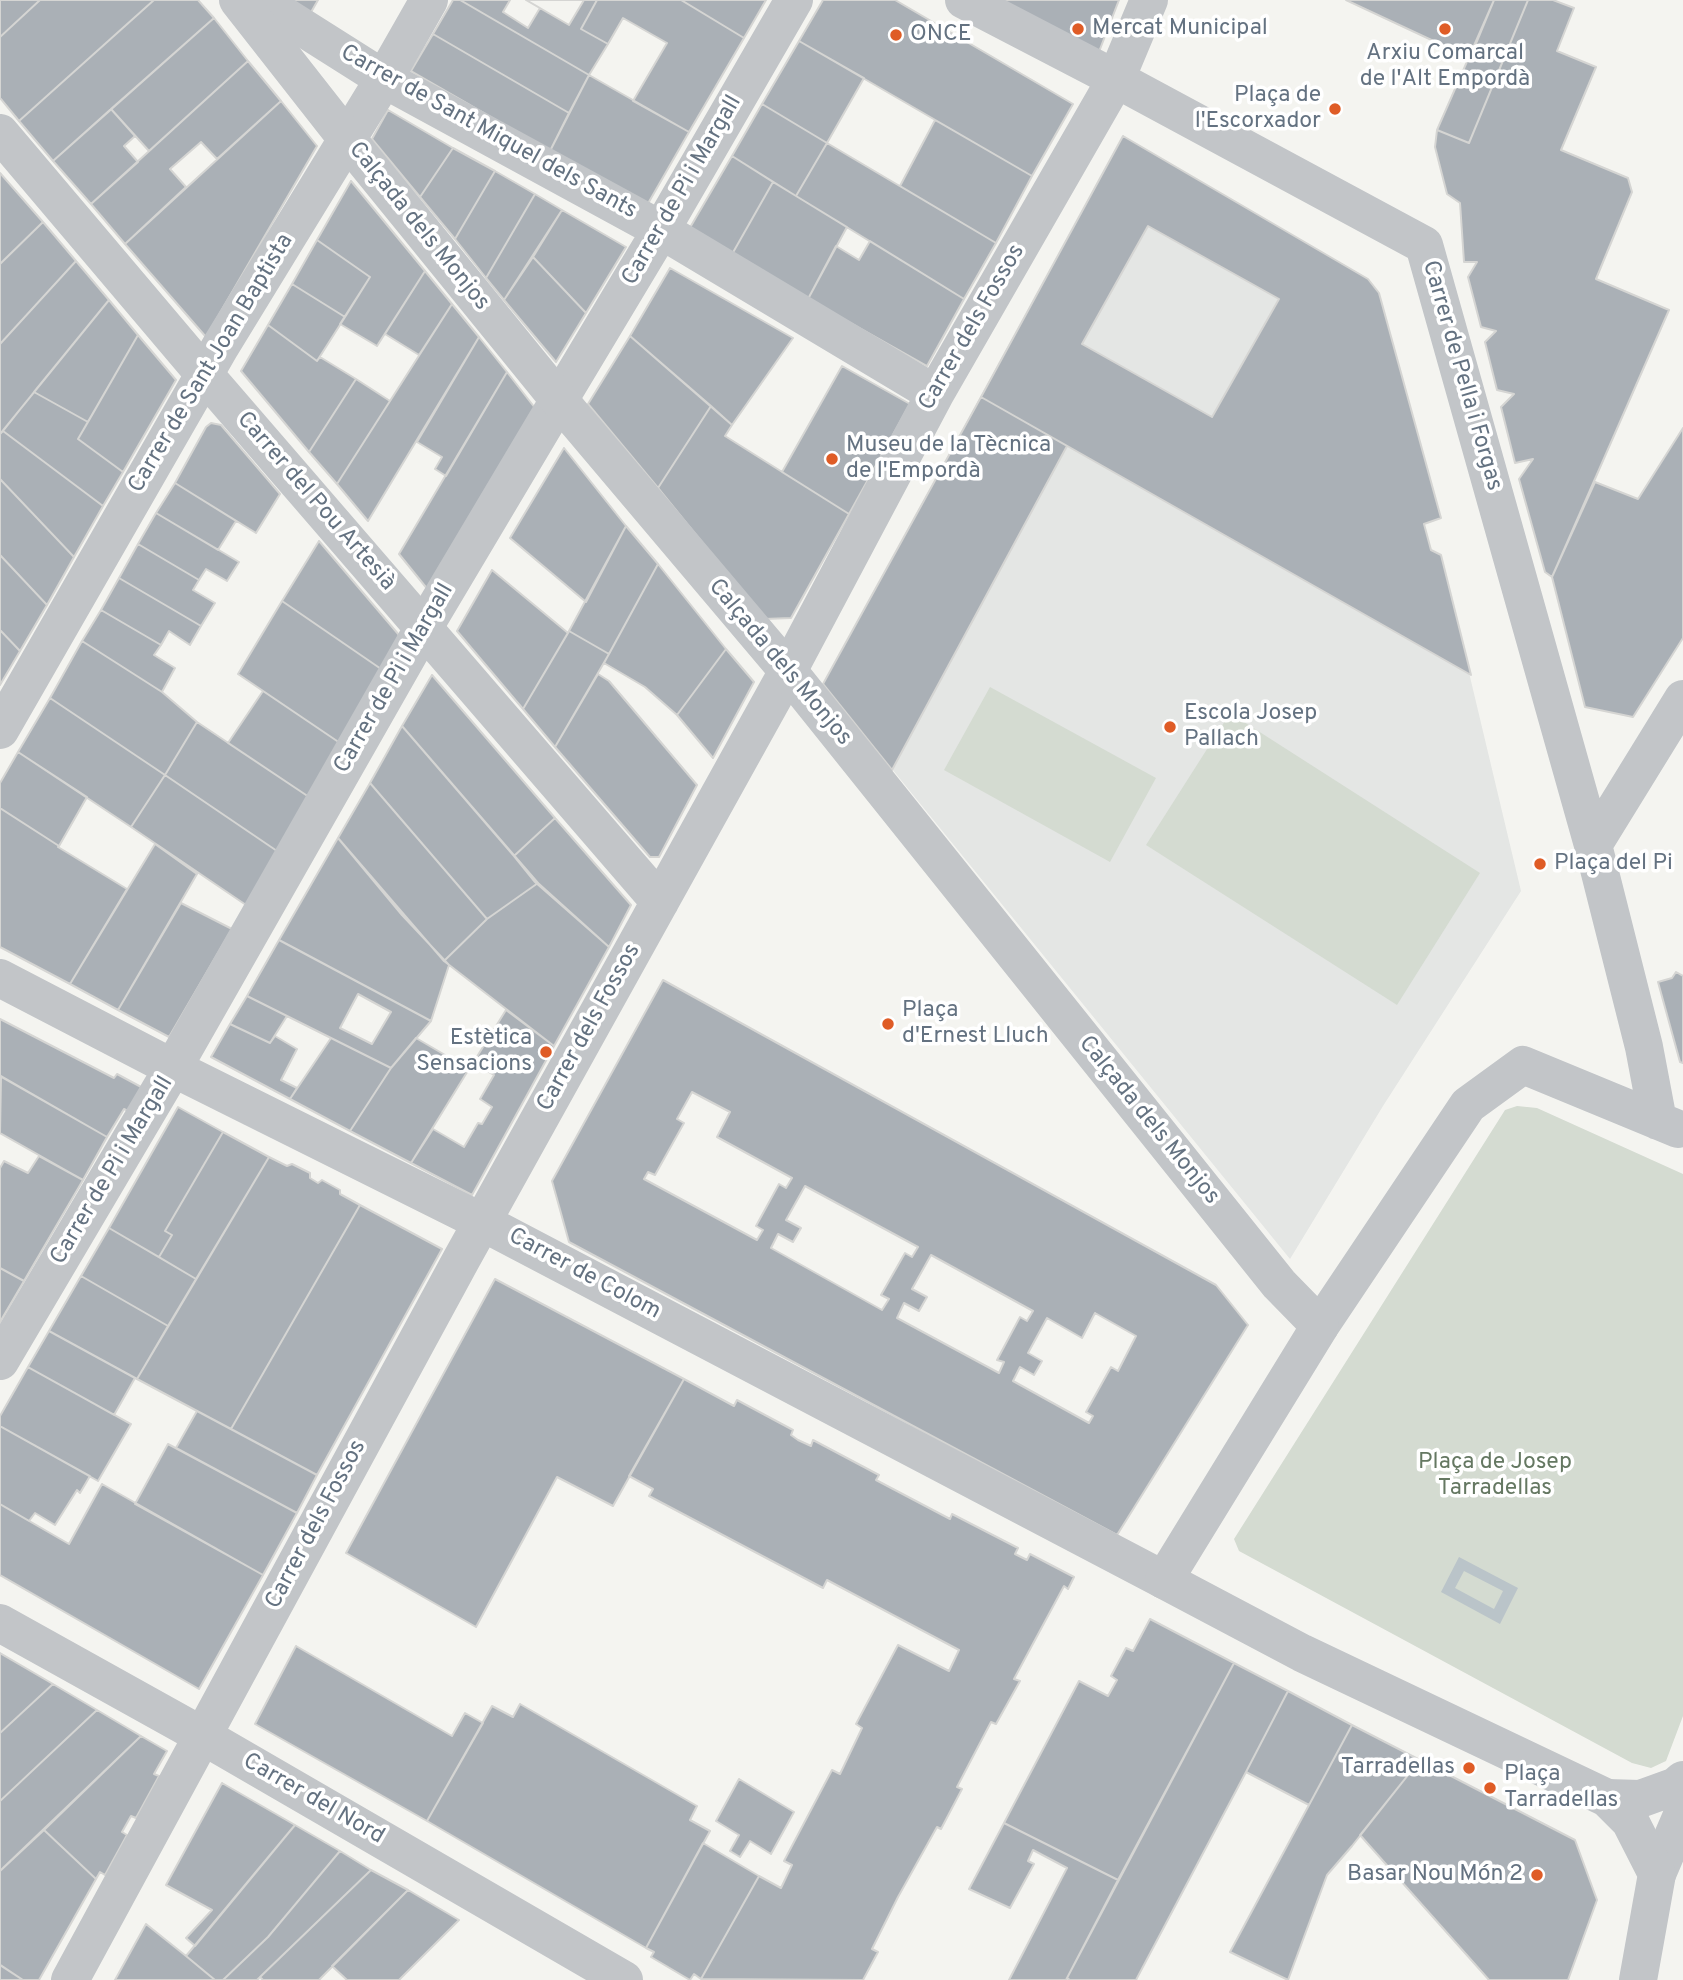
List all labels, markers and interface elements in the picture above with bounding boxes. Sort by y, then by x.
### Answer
place label: Mercat Municipal [1092,15,1268,43]
place label: ONCE [910,21,971,49]
marker: Mercat Municipal [1070,21,1086,37]
marker: Arxiu Comarcal de l'Alt Empordà [1437,21,1453,37]
marker: ONCE [888,27,904,43]
street label: Carrer de Sant Miquel dels Sants [335,40,641,226]
place label: Arxiu Comarcal de l'Alt Empordà [1360,40,1530,94]
place label: Plaça de l'Escorxador [1195,82,1321,136]
street label: Carrer de Pi i Margall [617,91,749,291]
marker: Plaça de l'Escorxador [1327,101,1343,117]
street label: Calçada dels Monjos [342,137,494,317]
street label: Carrer de Sant Joan Baptista [124,230,300,498]
street label: Carrer dels Fossos [914,240,1032,416]
street label: Carrer de Pella i Forgas [1415,258,1507,494]
street label: Carrer del Pou Artesià [230,407,400,597]
place label: Museu de la Tècnica de l'Empordà [846,432,1051,486]
marker: Museu de la Tècnica de l'Empordà [824,451,840,467]
street label: Calçada dels Monjos [701,574,857,752]
street label: Carrer de Pi i Margall [329,579,461,779]
place label: Escola Josep Pallach [1184,700,1317,754]
marker: Escola Josep Pallach [1162,719,1178,735]
place label: Plaça del Pi [1554,850,1673,878]
marker: Plaça del Pi [1532,856,1548,872]
street label: Carrer dels Fossos [533,939,647,1117]
place label: Plaça d'Ernest Lluch [902,997,1049,1051]
marker: Plaça d'Ernest Lluch [880,1016,896,1032]
place label: Estètica Sensacions [416,1025,532,1079]
street label: Calçada dels Monjos [1072,1031,1224,1211]
marker: Estètica Sensacions [538,1044,554,1060]
street label: Carrer de Pi i Margall [46,1072,180,1270]
street label: Carrer de Colom [503,1223,665,1327]
street label: Carrer dels Fossos [261,1436,373,1614]
park label: Plaça de Josep Tarradellas [1418,1449,1572,1503]
street label: Carrer del Nord [237,1748,389,1852]
place label: Tarradellas [1341,1754,1455,1782]
marker: Tarradellas [1461,1760,1477,1776]
place label: Plaça Tarradellas [1504,1761,1618,1815]
marker: Plaça Tarradellas [1482,1780,1498,1796]
place label: Basar Nou Món 2 [1347,1861,1523,1889]
marker: Basar Nou Món 2 [1529,1867,1545,1883]

